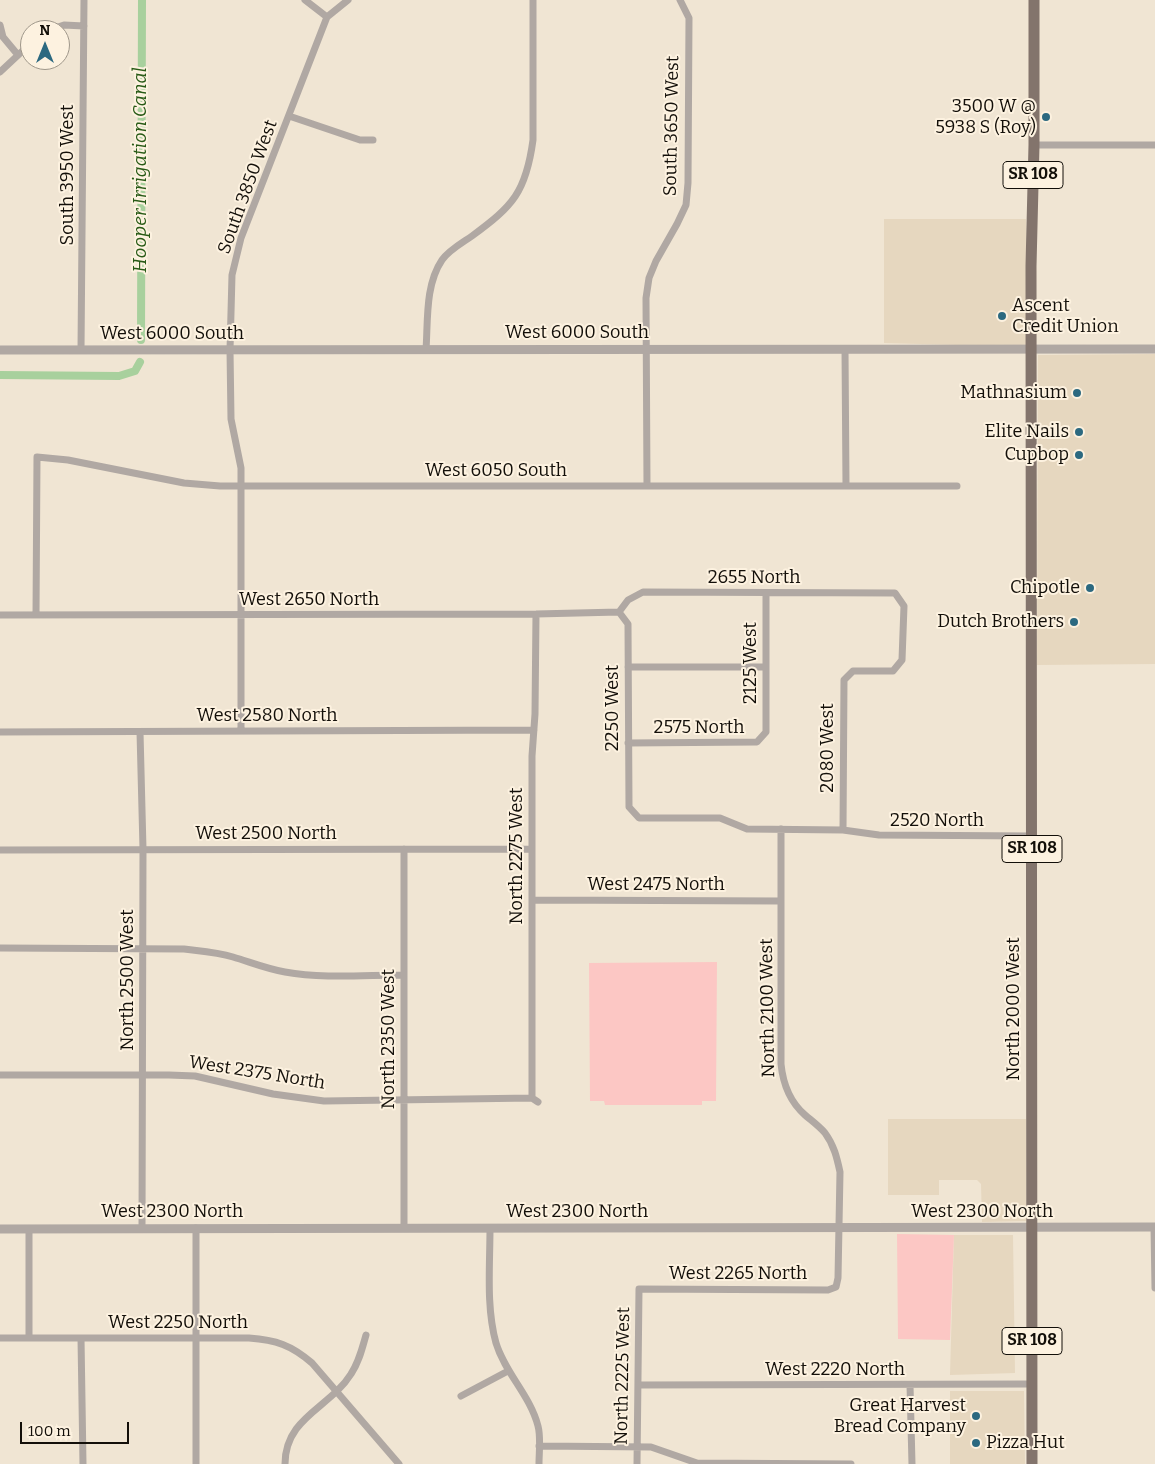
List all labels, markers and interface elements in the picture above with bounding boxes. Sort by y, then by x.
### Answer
north arrow [20,20,70,70]
text: N [40,22,50,39]
street label: South 3650 West [660,56,684,196]
water label: Hooper Irrigation Canal [130,67,152,273]
place label: 3500 W @ 5938 S (Roy) [935,96,1036,138]
street label: South 3950 West [57,105,79,245]
marker: 3500 W @ 5938 S (Roy) [1040,111,1052,123]
street label: South 3850 West [214,117,282,257]
road number: SR 108 [1003,162,1063,188]
place label: Ascent Credit Union [1012,295,1119,338]
marker: Ascent Credit Union [996,310,1008,322]
street label: West 6000 South [505,322,649,344]
street label: West 6000 South [100,323,244,345]
place label: Mathnasium [960,382,1067,404]
marker: Mathnasium [1071,387,1083,399]
place label: Elite Nails [985,421,1069,443]
marker: Elite Nails [1073,426,1085,438]
place label: Cupbop [1005,444,1069,466]
marker: Cupbop [1073,449,1085,461]
street label: West 6050 South [425,460,567,482]
street label: 2655 North [708,567,800,589]
place label: Chipotle [1010,577,1080,599]
marker: Chipotle [1084,582,1096,594]
street label: West 2650 North [239,589,379,611]
place label: Dutch Brothers [937,611,1064,633]
marker: Dutch Brothers [1068,616,1080,628]
street label: 2125 West [740,622,762,704]
street label: 2250 West [602,665,624,751]
street label: 2080 West [817,703,839,793]
street label: West 2580 North [197,705,337,727]
street label: 2575 North [654,717,744,739]
street label: North 2275 West [506,788,528,924]
street label: 2520 North [890,810,984,832]
street label: West 2500 North [195,823,337,845]
road number: SR 108 [1002,836,1062,862]
street label: West 2475 North [587,874,725,896]
street label: North 2500 West [117,909,139,1051]
street label: North 2000 West [1003,937,1025,1081]
street label: North 2100 West [756,938,780,1078]
street label: North 2350 West [378,969,400,1109]
street label: West 2375 North [187,1052,327,1094]
street label: West 2300 North [101,1201,243,1223]
street label: West 2300 North [506,1201,648,1223]
street label: West 2300 North [911,1201,1053,1223]
street label: West 2265 North [669,1263,807,1285]
street label: North 2225 West [611,1307,635,1445]
street label: West 2250 North [108,1312,248,1334]
road number: SR 108 [1002,1328,1062,1354]
street label: West 2220 North [765,1359,905,1381]
place label: Great Harvest Bread Company [834,1395,966,1438]
marker: Great Harvest Bread Company [970,1410,982,1422]
scale bar [22,1412,131,1444]
text: 100 m [28,1422,71,1440]
place label: Pizza Hut [986,1432,1065,1454]
marker: Pizza Hut [970,1437,982,1449]

